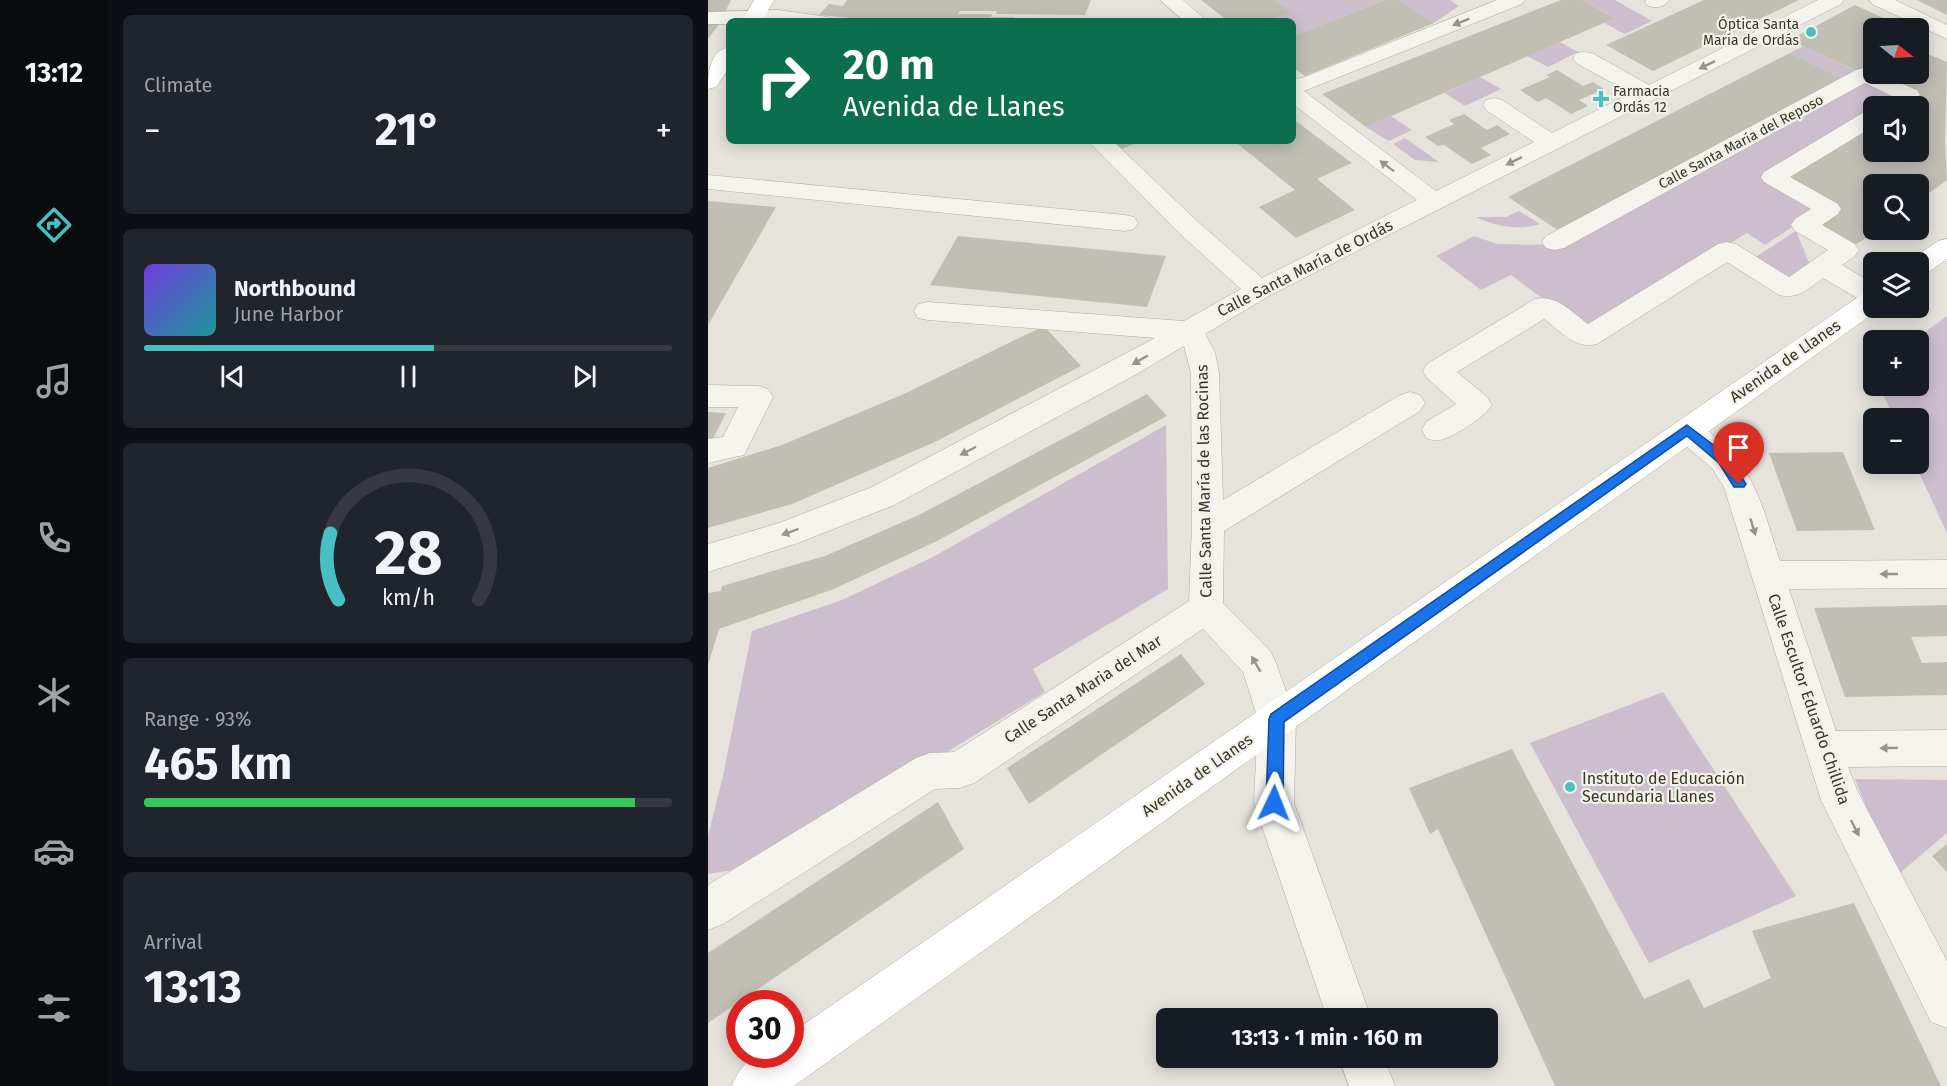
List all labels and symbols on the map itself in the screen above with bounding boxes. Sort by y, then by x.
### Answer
place label: Óptica Santa María de Ordás [1703,15,1799,49]
one-way arrow [1452,17,1470,27]
north arrow [1863,18,1929,84]
marker: Óptica Santa María de Ordás [1804,25,1818,39]
one-way arrow [1699,60,1716,70]
place label: Farmacia Ordás 12 [1613,83,1670,116]
street label: Calle Santa María del Reposo [1656,91,1826,193]
marker: Farmacia Ordás 12 [1594,92,1608,106]
one-way arrow [1506,157,1523,166]
one-way arrow [1380,160,1395,172]
street label: Calle Santa María de Ordás [1214,215,1396,321]
street label: Avenida de Llanes [1726,316,1844,406]
one-way arrow [1131,355,1148,365]
street label: Calle Santa María de las Rocinas [1192,364,1216,598]
pin [1713,422,1764,484]
one-way arrow [959,447,976,456]
one-way arrow [1749,518,1758,536]
one-way arrow [781,527,799,537]
one-way arrow [1879,569,1898,579]
street label: Calle Escultor Eduardo Chillida [1764,591,1854,807]
street label: Calle Santa Maria del Mar [1001,630,1166,747]
one-way arrow [1251,656,1262,672]
street label: Avenida de Llanes [1138,730,1256,820]
one-way arrow [1879,743,1898,753]
place label: Instituto de Educación Secundaria Llanes [1582,769,1745,806]
position arrow [1242,771,1306,835]
marker: Instituto de Educación Secundaria Llanes [1563,780,1577,794]
one-way arrow [1850,819,1860,837]
speed limit sign: 30 [726,990,804,1068]

